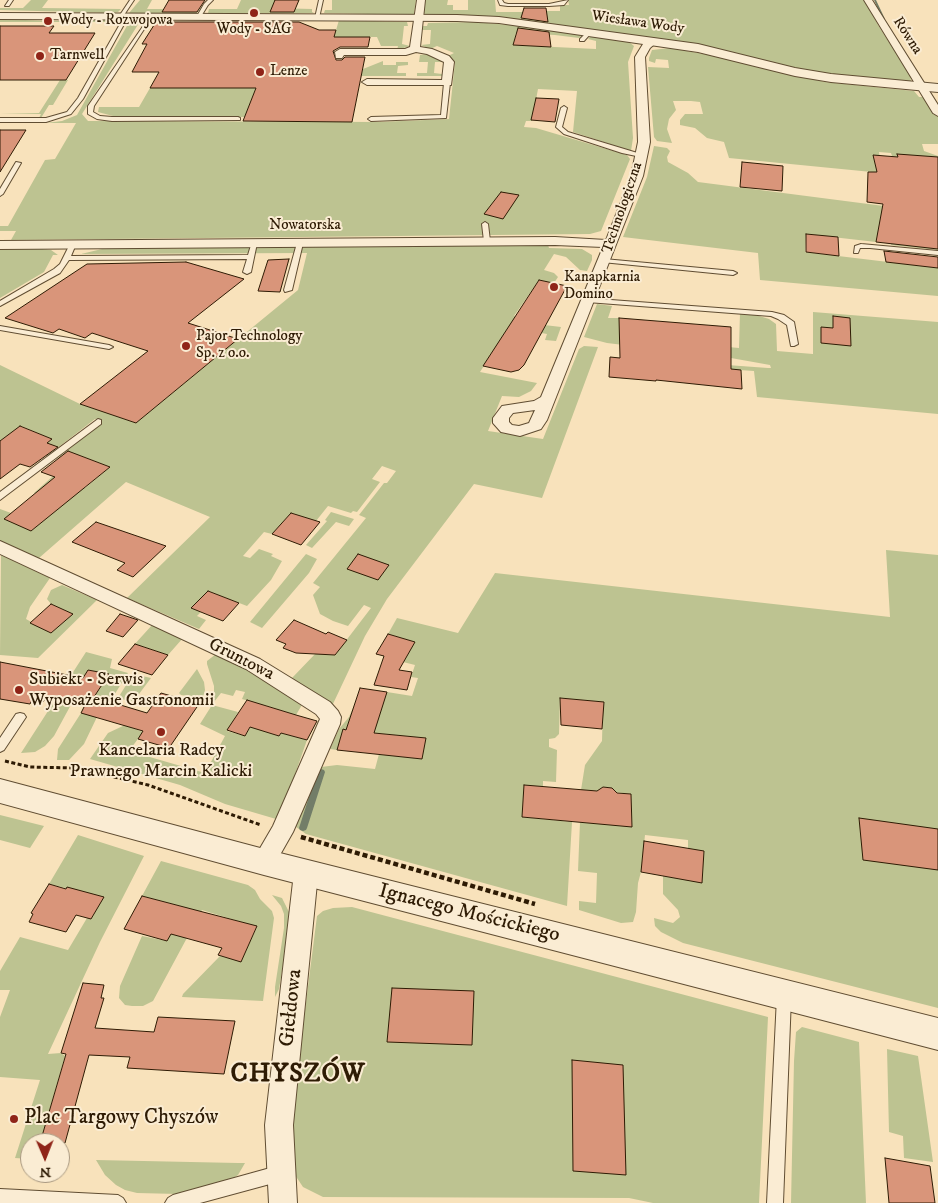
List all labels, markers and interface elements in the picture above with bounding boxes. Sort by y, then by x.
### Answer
marker: Wody - SAG [248,7,260,19]
street label: Wiesława Wody [590,8,686,38]
place label: Wody - Rozwojowa [58,12,173,30]
street label: Równa [888,14,926,58]
marker: Wody - Rozwojowa [42,15,54,27]
place label: Wody - SAG [216,21,292,39]
place label: Tarnwell [50,47,105,65]
marker: Tarnwell [34,50,46,62]
place label: Lenze [270,63,308,81]
marker: Lenze [254,66,266,78]
street label: Technologiczna [599,160,647,256]
street label: Nowatorska [269,217,341,235]
place label: Kanapkarnia Domino [564,269,640,304]
marker: Kanapkarnia Domino [548,281,560,293]
place label: Pajor Technology Sp. z o.o. [196,328,302,363]
marker: Pajor Technology Sp. z o.o. [180,340,192,352]
street label: Gruntowa [204,634,278,686]
place label: Subiekt - Serwis Wyposażenie Gastronomii [29,669,214,712]
marker: Subiekt - Serwis Wyposażenie Gastronomii [13,684,25,696]
marker: Kancelaria Radcy Prawnego Marcin Kalicki [155,726,167,738]
place label: Kancelaria Radcy Prawnego Marcin Kalicki [70,740,252,782]
street label: Ignacego Mościckiego [376,879,562,949]
street label: Giełdowa [275,968,309,1048]
district label: CHYSZÓW [230,1060,366,1092]
place label: Plac Targowy Chyszów [24,1106,218,1132]
marker: Plac Targowy Chyszów [8,1113,20,1125]
north arrow [20,1133,70,1183]
text: N [39,1163,51,1181]

